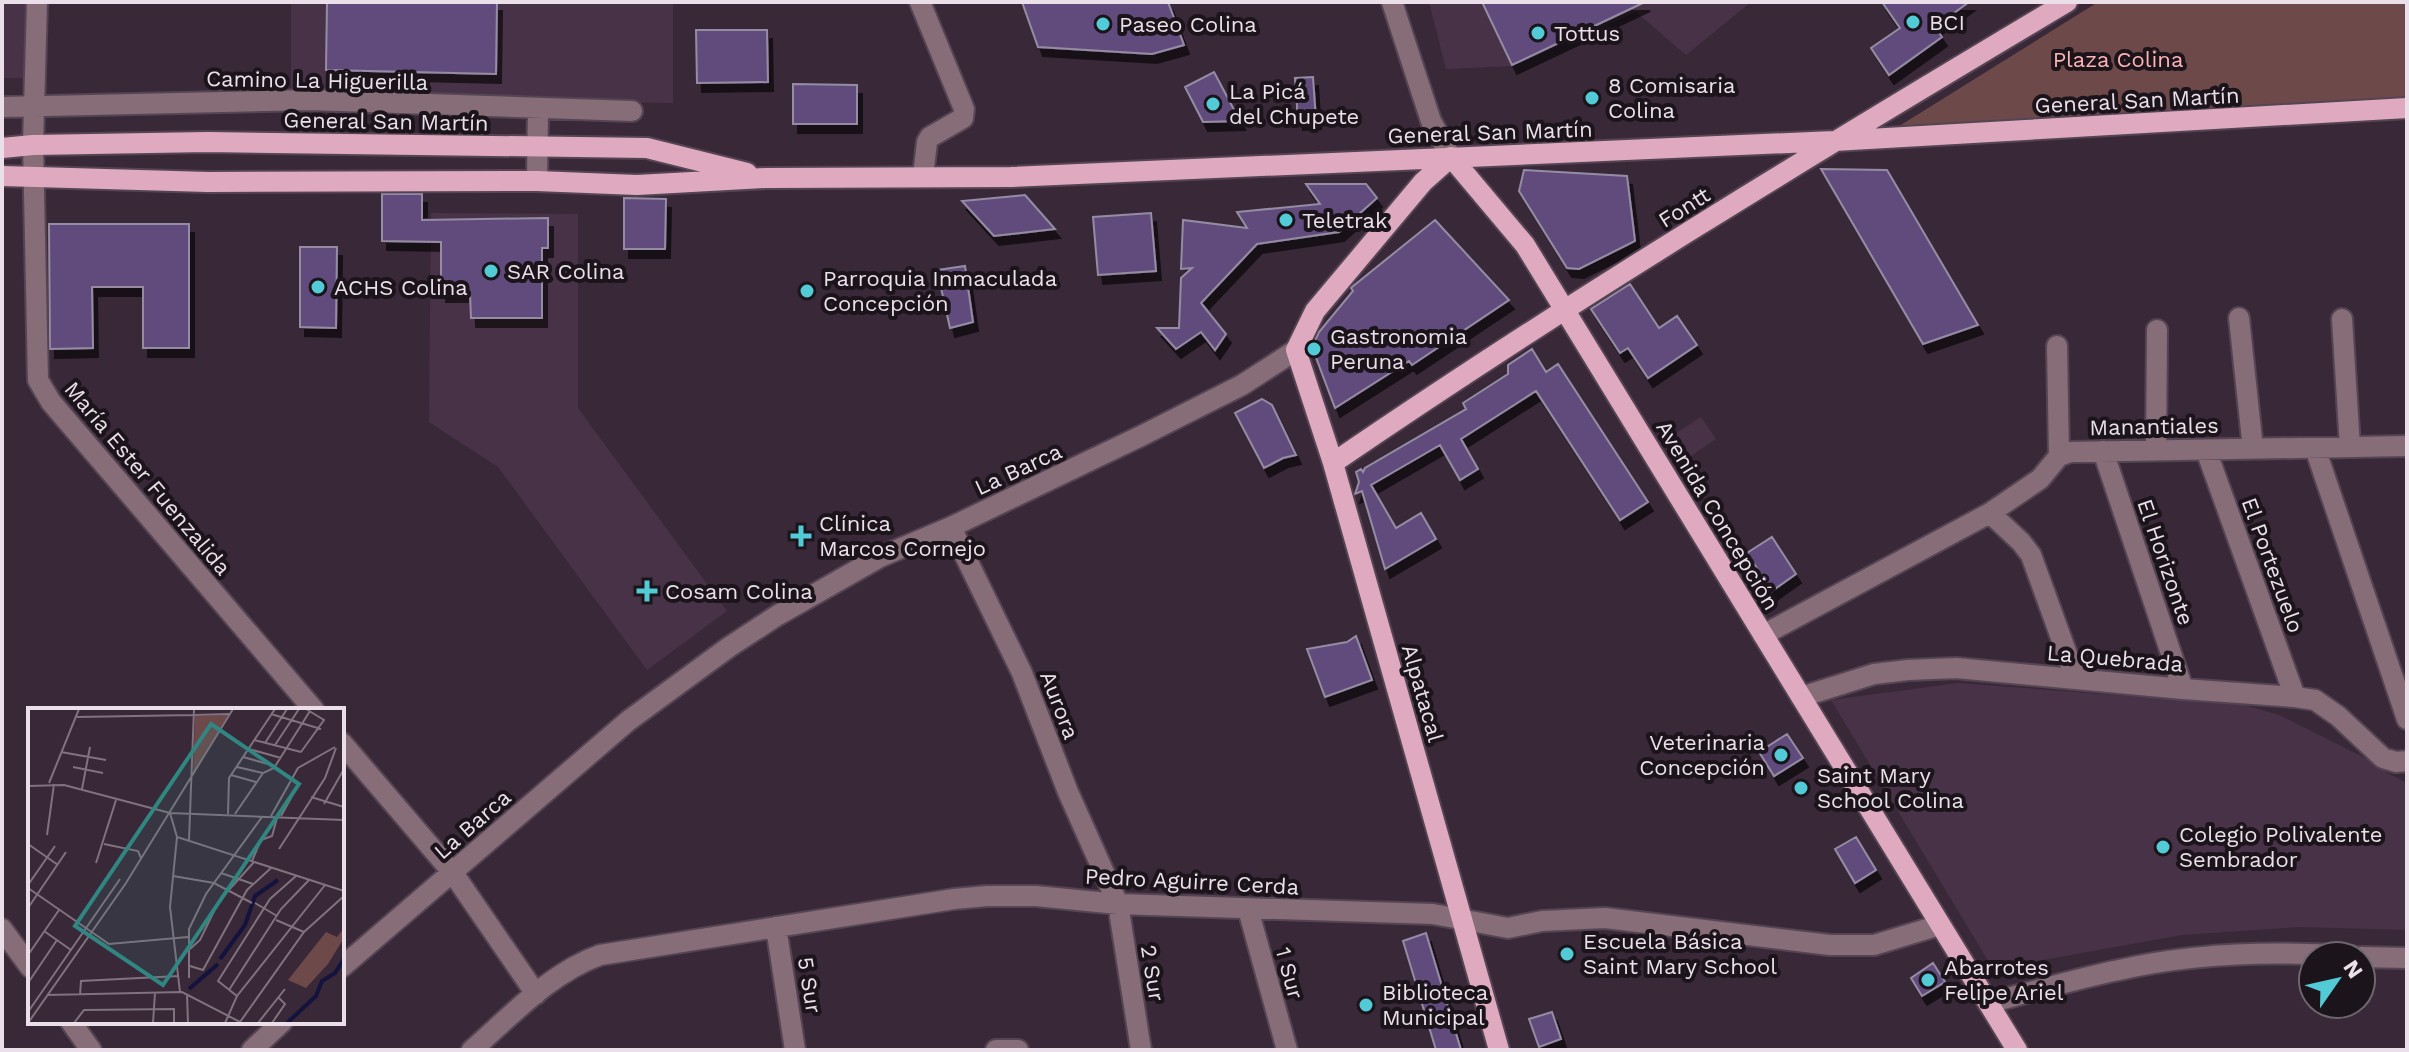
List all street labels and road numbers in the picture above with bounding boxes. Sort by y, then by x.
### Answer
street label: Camino La Higuerilla [206,66,428,95]
street label: General San Martín [2034,83,2240,118]
street label: General San Martín [283,107,489,136]
street label: General San Martín [1387,116,1593,149]
street label: Fontt [1654,182,1715,233]
street label: María Ester Fuenzalida [60,377,236,580]
street label: Manantiales [2089,413,2219,440]
street label: Avenida Concepción [1651,416,1784,614]
street label: La Barca [971,439,1066,500]
street label: El Portezuelo [2236,494,2309,636]
street label: El Horizonte [2132,496,2199,628]
street label: La Quebrada [2046,640,2184,677]
street label: Alpatacal [1397,642,1448,745]
street label: Aurora [1035,668,1084,743]
street label: La Barca [429,784,516,864]
street label: Pedro Aguirre Cerda [1084,863,1300,900]
street label: 2 Sur [1136,943,1169,1003]
street label: 1 Sur [1271,944,1308,1002]
street label: 5 Sur [793,955,826,1015]

